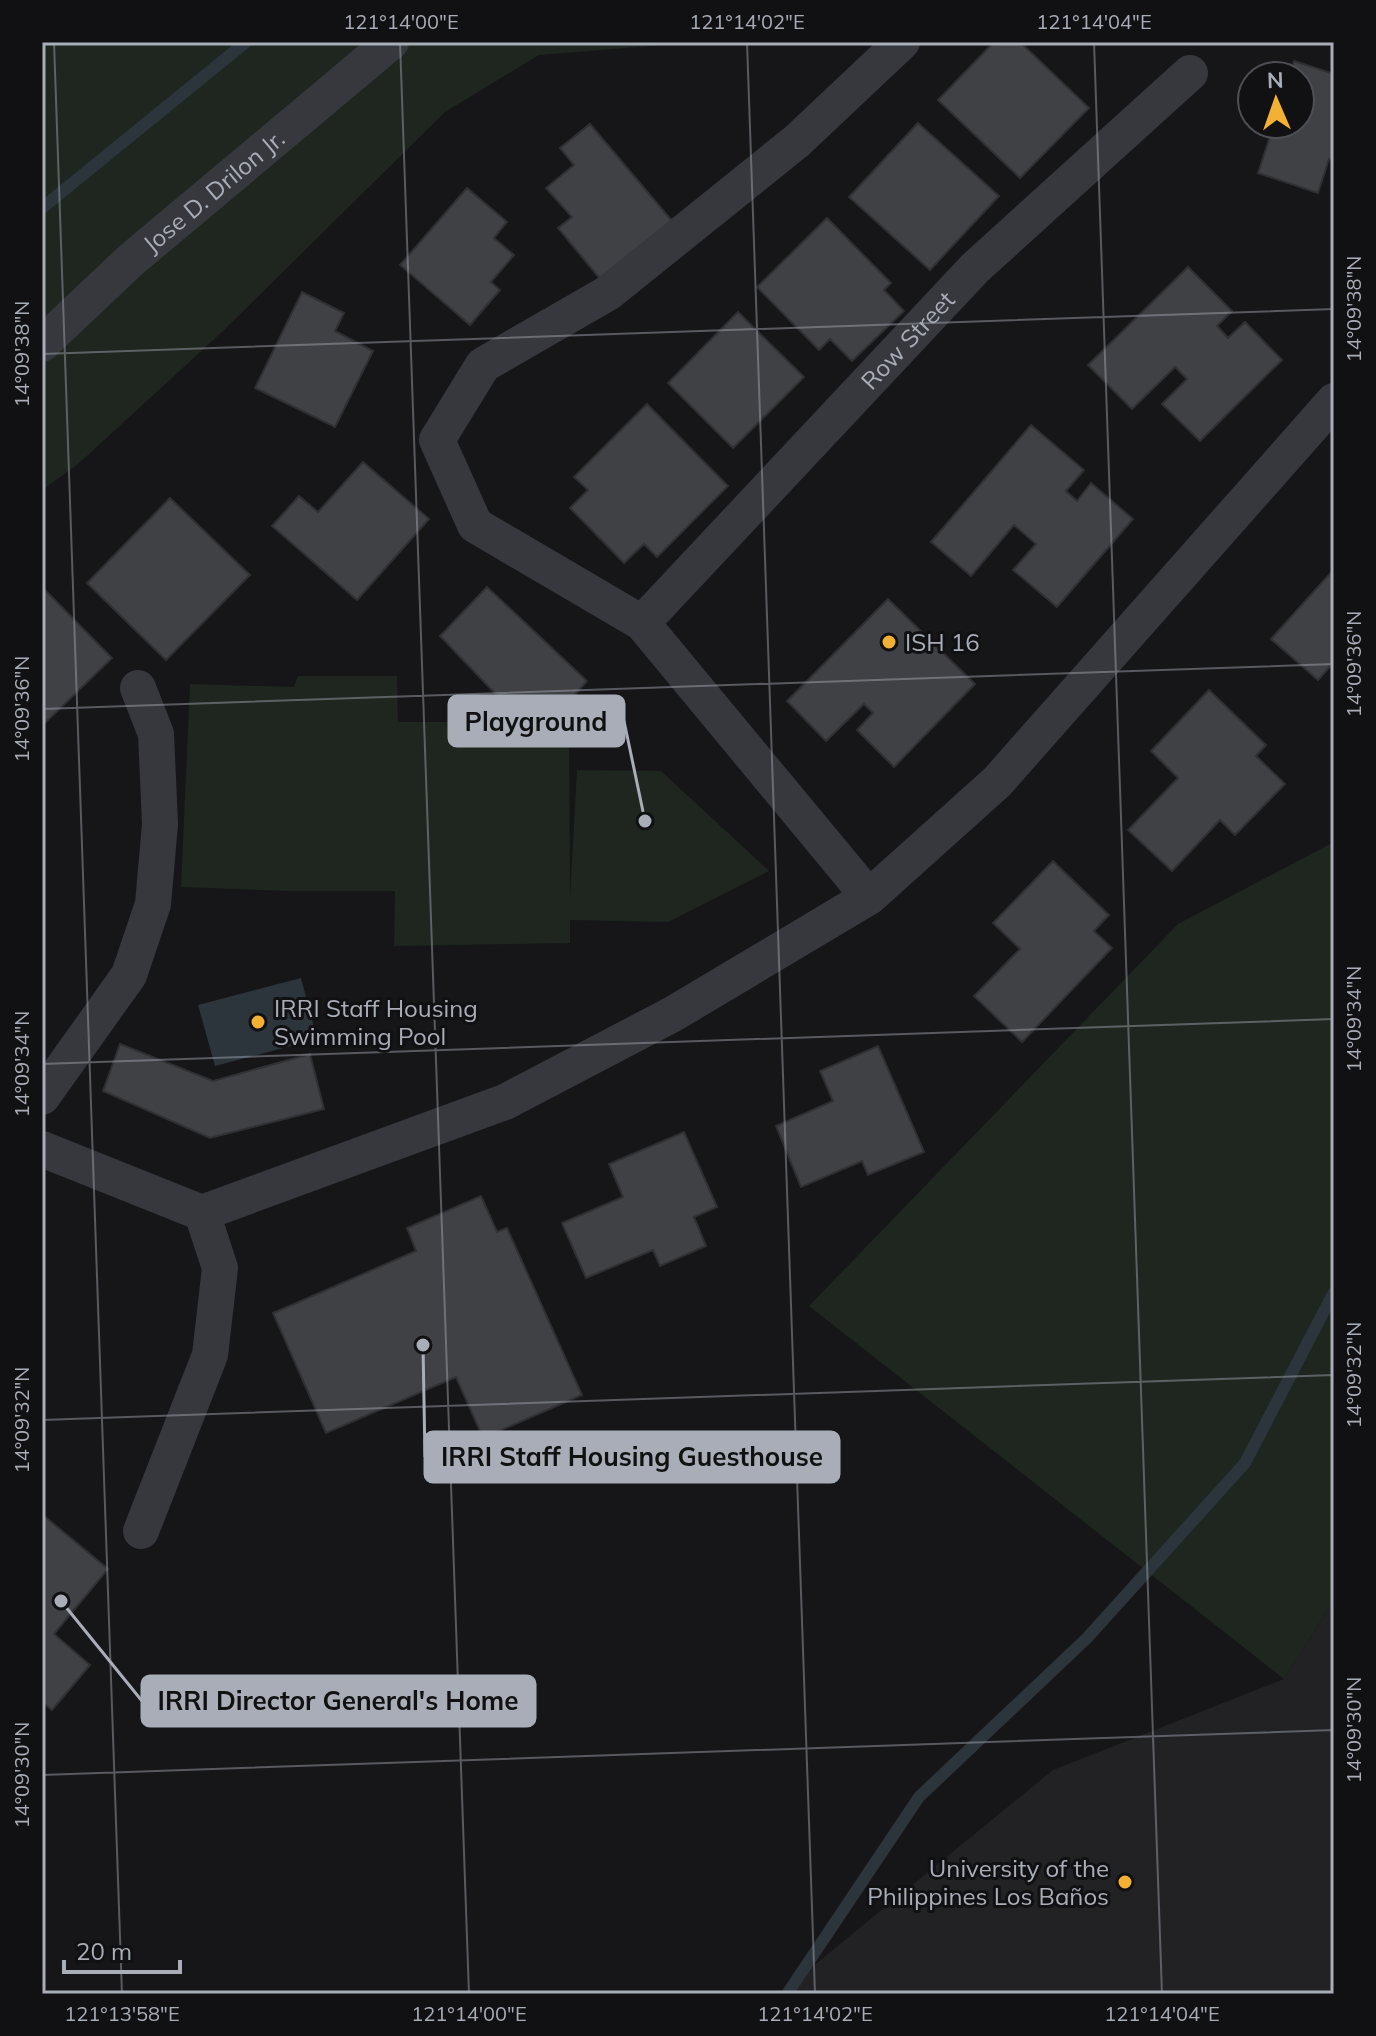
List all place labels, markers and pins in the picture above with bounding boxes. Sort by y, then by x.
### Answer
place label: ISH 16 [905,627,980,657]
marker: ISH 16 [880,633,898,651]
callout: Playground [449,696,624,746]
place label: IRRI Staff Housing Swimming Pool [274,993,478,1051]
marker: IRRI Staff Housing Swimming Pool [249,1013,267,1031]
callout: IRRI Staff Housing Guesthouse [425,1432,839,1482]
callout: IRRI Director General's Home [142,1676,535,1726]
place label: University of the Philippines Los Baños [867,1853,1109,1911]
marker: University of the Philippines Los Baños [1116,1873,1134,1891]

